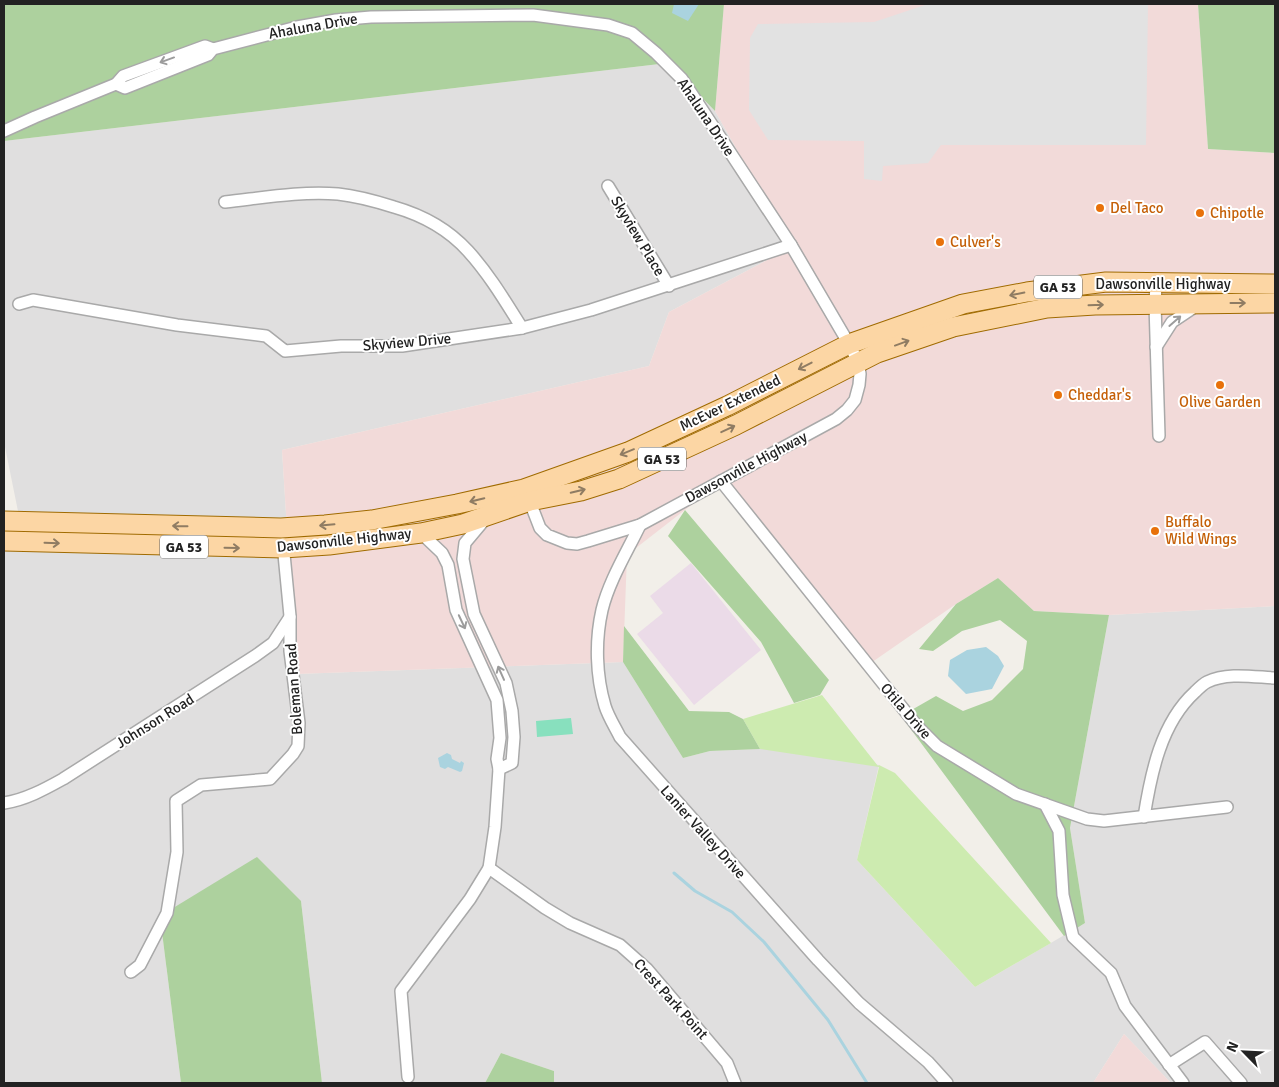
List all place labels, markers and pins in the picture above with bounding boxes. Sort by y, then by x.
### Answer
place label: Del Taco [1110,199,1164,217]
marker: Del Taco [1094,202,1106,214]
place label: Chipotle [1210,204,1264,222]
marker: Chipotle [1194,207,1206,219]
place label: Culver's [950,233,1001,251]
marker: Culver's [934,236,946,248]
marker: Olive Garden [1214,379,1226,391]
place label: Cheddar's [1068,386,1132,404]
marker: Cheddar's [1052,389,1064,401]
place label: Olive Garden [1179,393,1261,411]
place label: Buffalo Wild Wings [1165,513,1237,548]
marker: Buffalo Wild Wings [1149,525,1161,537]

